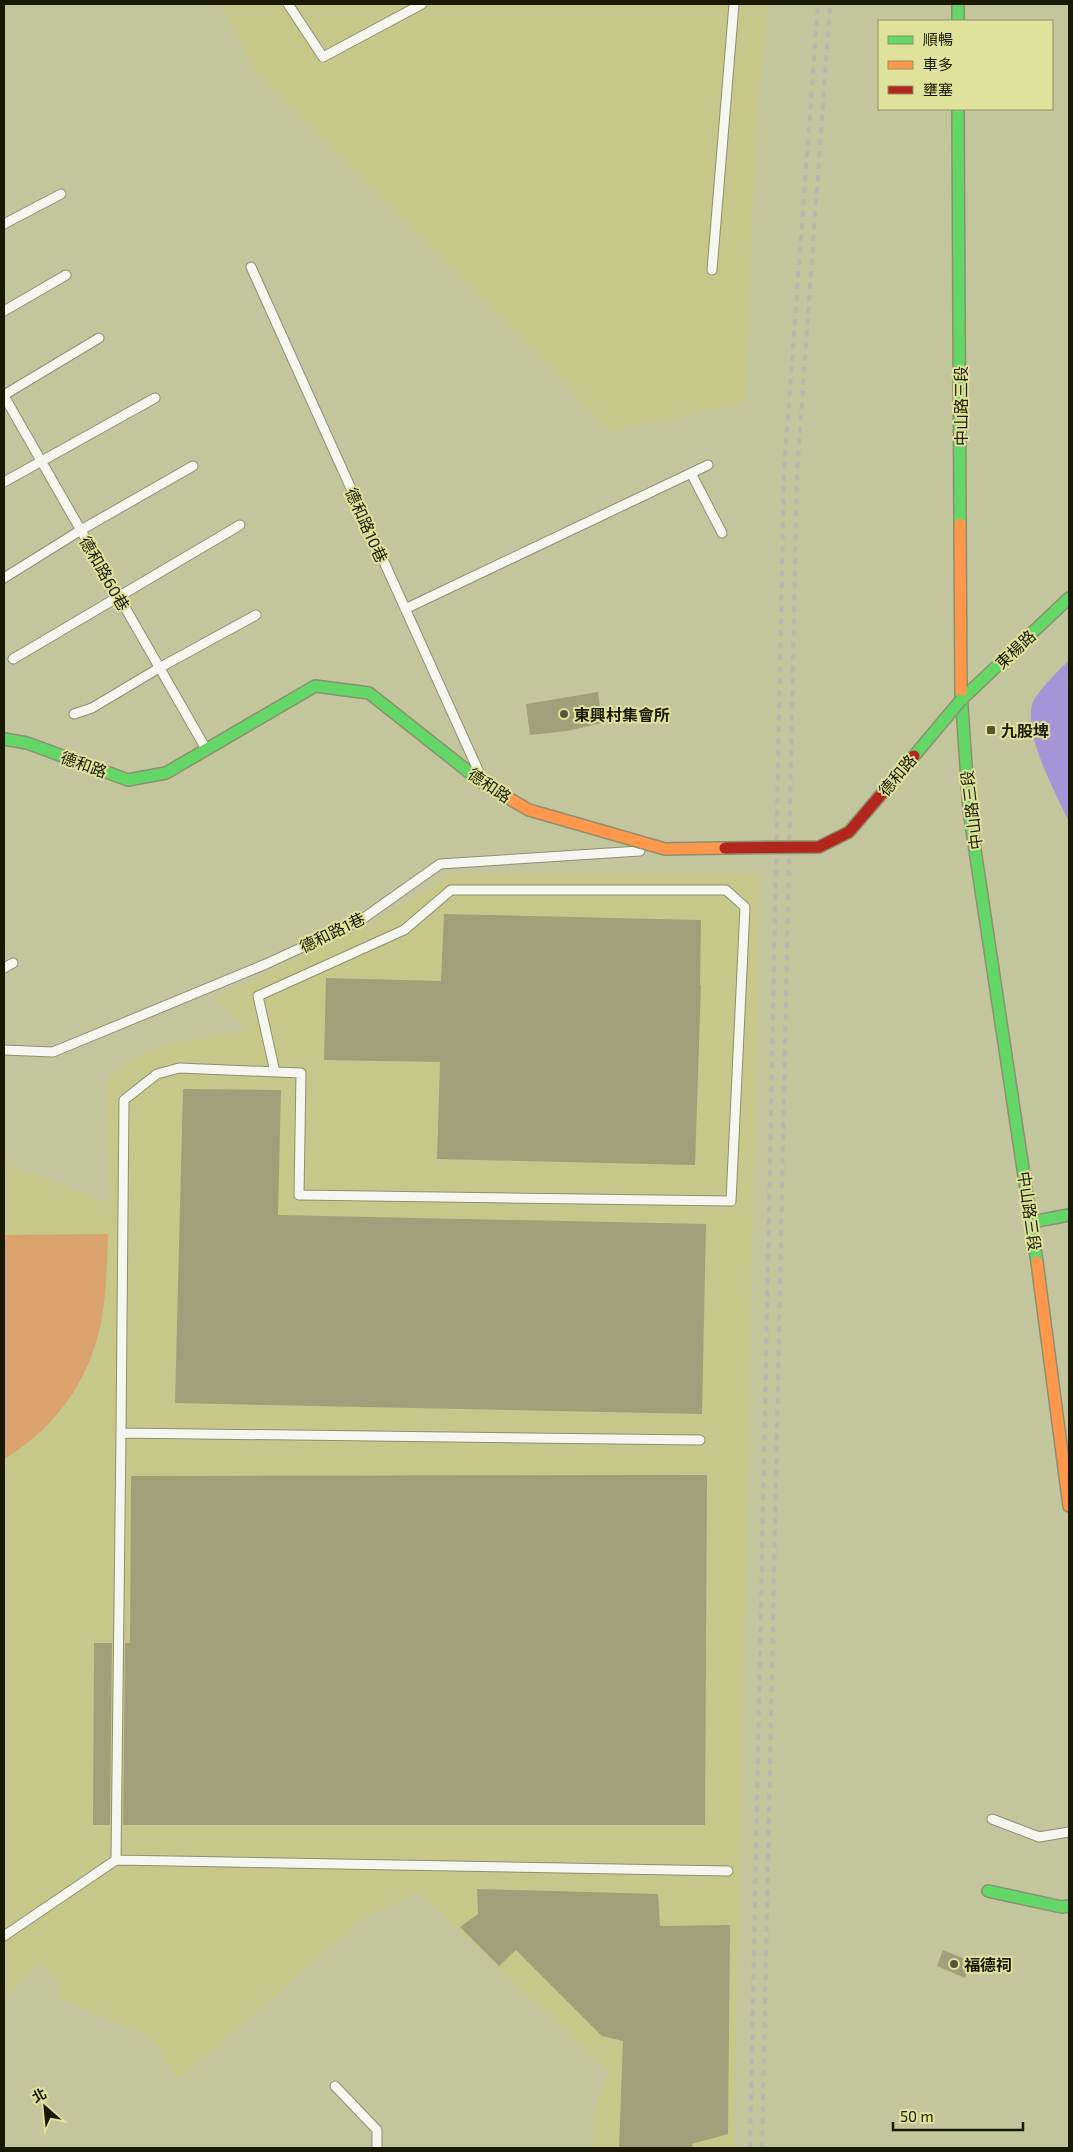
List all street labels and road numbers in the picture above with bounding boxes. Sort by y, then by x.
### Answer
street label: 中山路三段 [951,366,970,446]
street label: 德和路10巷 [342,485,392,565]
street label: 德和路60巷 [76,532,134,614]
street label: 東楊路 [991,626,1039,672]
street label: 德和路 [58,747,110,781]
street label: 德和路 [874,751,920,799]
street label: 德和路 [465,764,515,806]
street label: 中山路三段 [957,769,985,851]
street label: 德和路1巷 [296,908,368,956]
street label: 中山路三段 [1015,1170,1045,1252]

